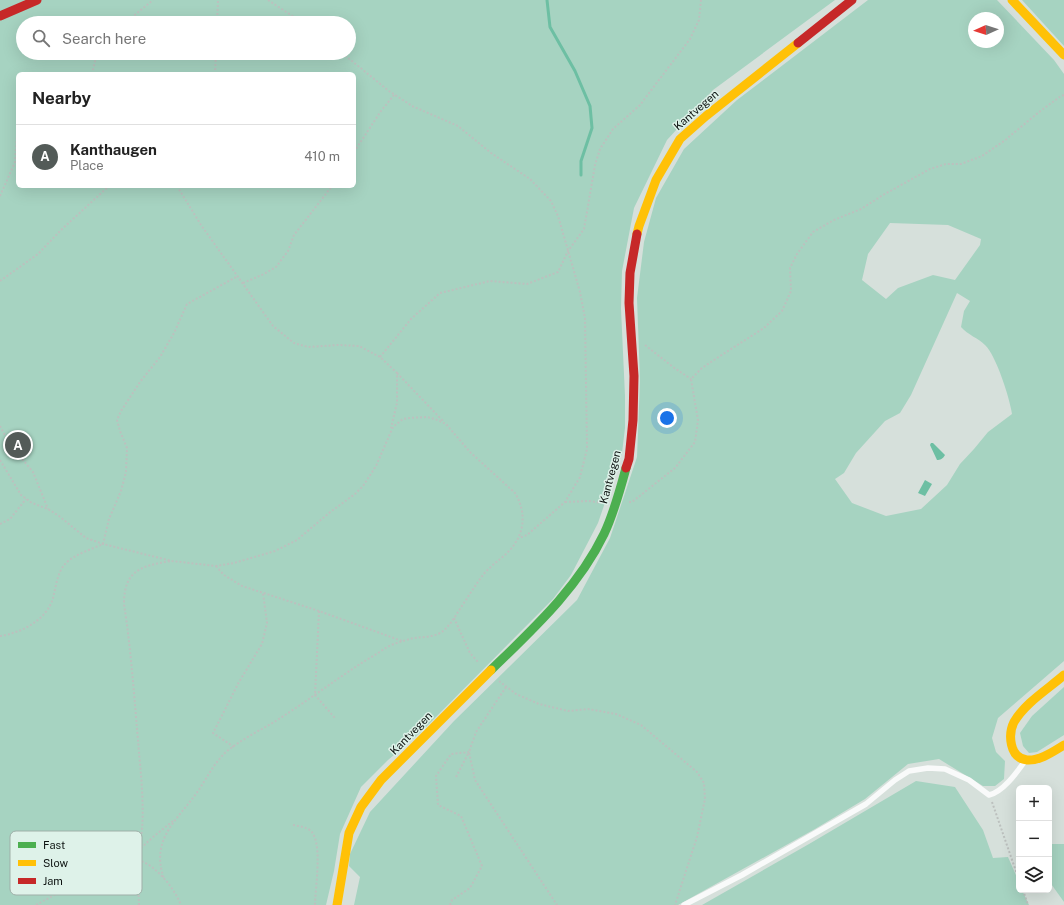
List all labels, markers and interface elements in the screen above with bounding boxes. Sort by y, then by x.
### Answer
north arrow [968,12,1004,48]
search box [16,16,356,60]
icon: search [30,27,52,49]
text: Search here [62,30,146,47]
text: Nearby [32,88,91,108]
street label: Kantvegen [671,88,721,132]
text: Kanthaugen [70,141,157,158]
text: A [40,149,50,164]
text: 410 m [304,149,340,164]
text: Place [70,158,104,173]
your location [657,408,677,428]
pin: A [5,430,31,460]
street label: Kantvegen [597,449,623,505]
street label: Kantvegen [388,709,434,757]
map controls [1016,785,1052,893]
button: + [1016,785,1052,821]
button: − [1016,821,1052,857]
legend [10,831,142,895]
text: Fast [43,839,65,851]
text: Slow [43,857,69,869]
button: layers [1016,857,1052,893]
text: Jam [43,875,63,887]

